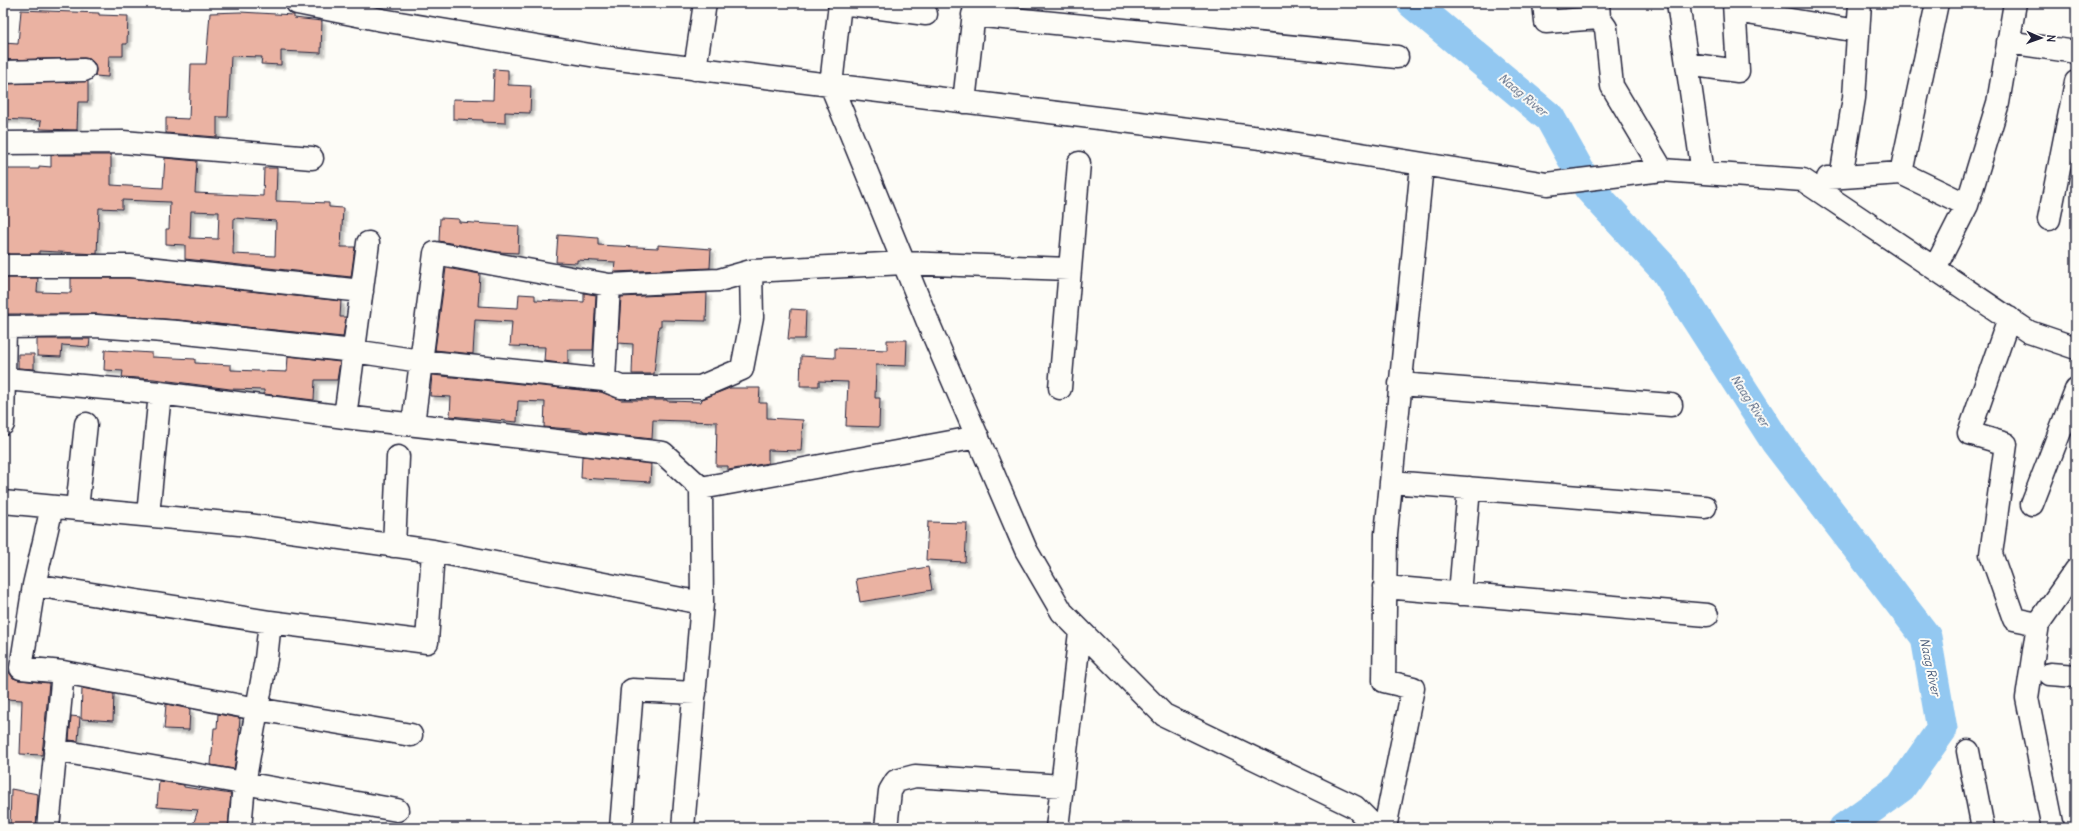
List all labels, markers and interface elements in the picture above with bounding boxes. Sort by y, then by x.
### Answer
north arrow [2021,18,2061,58]
text: N [2044,34,2058,42]
water label: Naag River [1496,70,1552,121]
water label: Naag River [1728,372,1774,431]
water label: Naag River [1917,637,1944,699]

